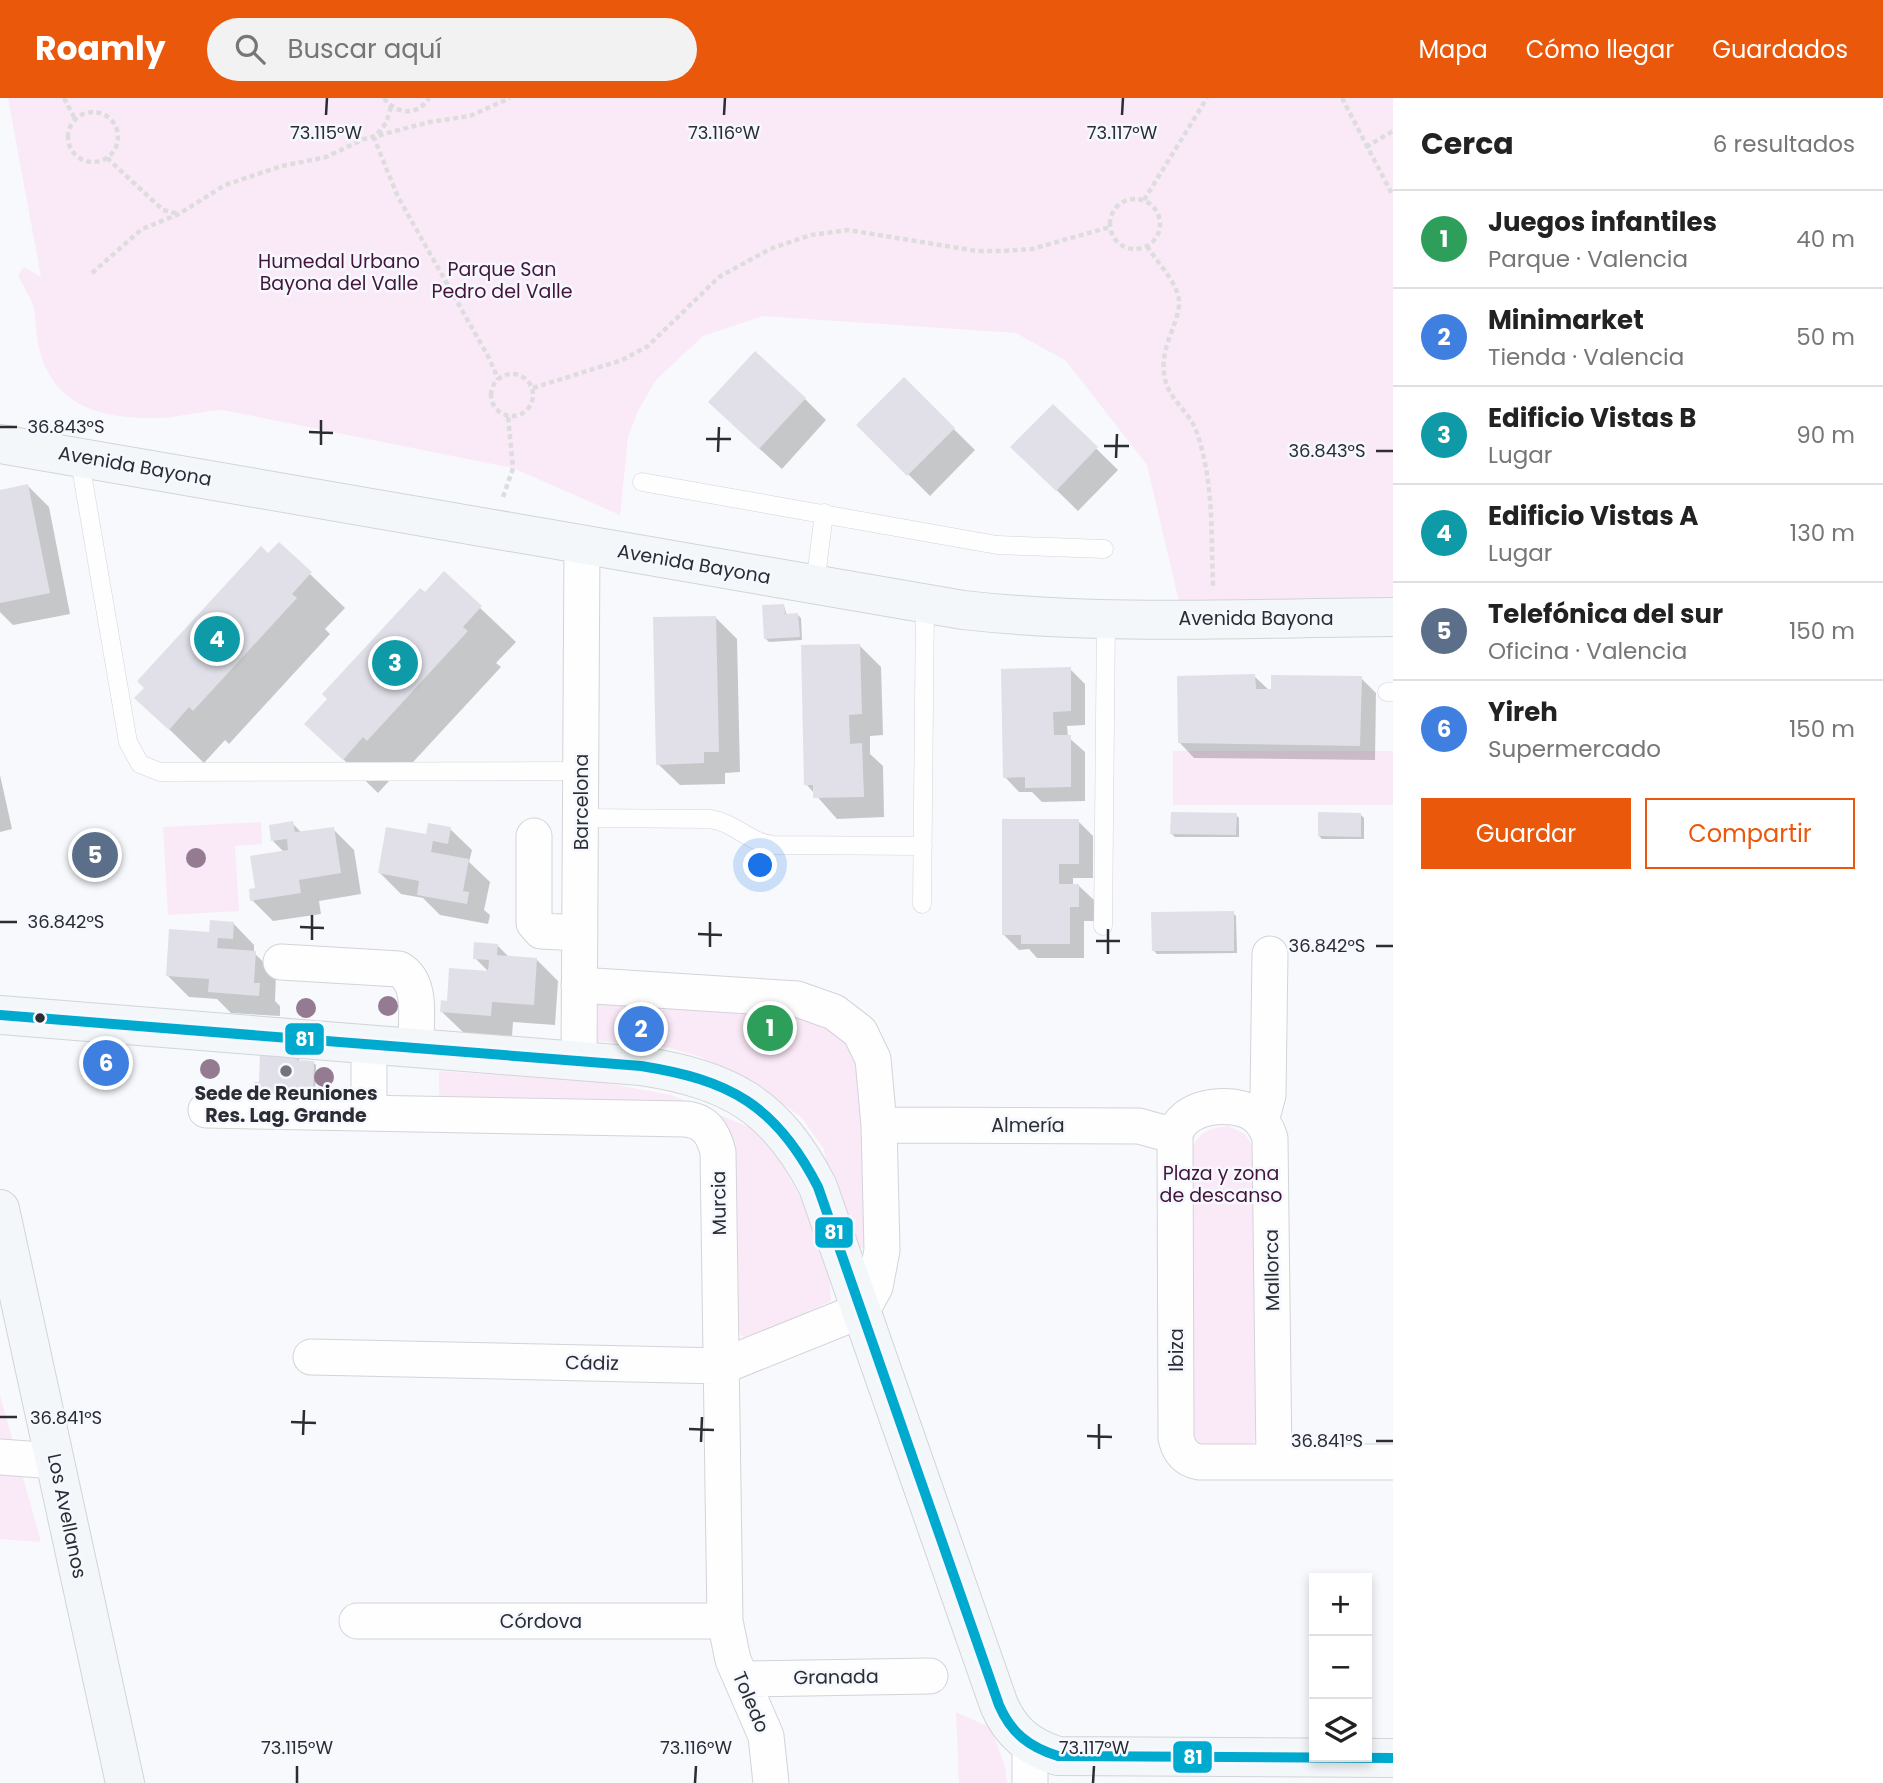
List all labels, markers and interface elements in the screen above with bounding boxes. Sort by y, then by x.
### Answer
search box [207,18,697,81]
text: Roamly [35,25,165,72]
icon: search [231,30,269,68]
text: Buscar aquí [287,31,442,67]
text: Mapa [1418,33,1488,66]
text: Cómo llegar [1526,33,1674,66]
text: Guardados [1712,33,1848,66]
text: 73.115°W [290,120,362,145]
text: 73.116°W [688,120,760,145]
text: 73.117°W [1087,120,1158,145]
text: Cerca [1421,122,1514,165]
text: 6 resultados [1713,128,1855,160]
text: Juegos infantiles [1488,204,1717,240]
text: 1 [1440,223,1448,255]
text: 40 m [1796,223,1855,255]
text: Parque · Valencia [1488,243,1688,275]
park label: Humedal Urbano Bayona del Valle [258,248,420,297]
park label: Parque San Pedro del Valle [431,256,573,305]
text: Minimarket [1488,302,1644,338]
text: 2 [1437,321,1451,353]
text: 50 m [1796,321,1855,353]
text: Tienda · Valencia [1488,341,1684,373]
text: Edificio Vistas B [1488,400,1696,436]
text: 36.843°S [27,414,105,439]
text: 3 [1437,419,1451,451]
text: 90 m [1796,419,1855,451]
text: 36.843°S [1288,438,1366,463]
street label: Avenida Bayona [56,439,214,493]
text: Lugar [1488,439,1552,471]
text: Edificio Vistas A [1488,498,1698,534]
text: 4 [1436,517,1452,549]
text: 130 m [1790,517,1855,549]
street label: Avenida Bayona [615,537,773,591]
text: Lugar [1488,537,1552,569]
text: Telefónica del sur [1488,596,1723,632]
street label: Avenida Bayona [1178,605,1334,632]
pin: 4 [194,613,240,665]
text: 5 [1437,615,1451,647]
text: 150 m [1789,615,1855,647]
text: Oficina · Valencia [1488,635,1687,667]
pin: 3 [372,637,418,689]
text: Yireh [1488,694,1558,730]
text: 6 [1437,713,1451,745]
text: 150 m [1789,713,1855,745]
text: Supermercado [1488,733,1661,765]
street label: Barcelona [568,754,595,850]
button: Guardar [1421,798,1631,869]
button: Compartir [1645,798,1855,869]
pin: 5 [72,829,118,881]
your location [743,848,777,882]
text: 36.842°S [28,909,104,934]
text: 36.842°S [1289,933,1365,958]
pin: 1 [747,1002,793,1054]
pin: 2 [618,1003,664,1055]
unlabelled marker [33,1011,47,1025]
line badge: 81 [284,1022,325,1056]
text: 81 [295,1026,315,1053]
pin: 6 [83,1037,129,1089]
marker: Sede de Reuniones Res. Lag. Grande [278,1063,294,1079]
place label: Sede de Reuniones Res. Lag. Grande [194,1080,378,1129]
street label: Almería [991,1112,1065,1139]
park label: Plaza y zona de descanso [1160,1160,1282,1209]
street label: Murcia [705,1170,733,1236]
line badge: 81 [814,1216,854,1249]
text: 81 [824,1219,844,1246]
street label: Mallorca [1258,1229,1286,1311]
street label: Ibiza [1163,1328,1190,1372]
street label: Cádiz [565,1349,619,1377]
text: 36.841°S [30,1405,102,1430]
text: 36.841°S [1291,1428,1363,1453]
street label: Los Avellanos [41,1451,93,1581]
map controls [1309,1573,1372,1762]
button: + [1309,1573,1372,1636]
street label: Córdova [500,1608,582,1635]
button: − [1309,1636,1372,1699]
street label: Granada [793,1663,879,1691]
street label: Toledo [726,1667,776,1737]
button: layers [1309,1699,1372,1762]
text: 73.115°W [261,1735,333,1760]
text: 73.116°W [660,1735,732,1760]
text: 73.117°W [1059,1735,1130,1760]
line badge: 81 [1172,1740,1213,1774]
text: 81 [1183,1744,1203,1771]

